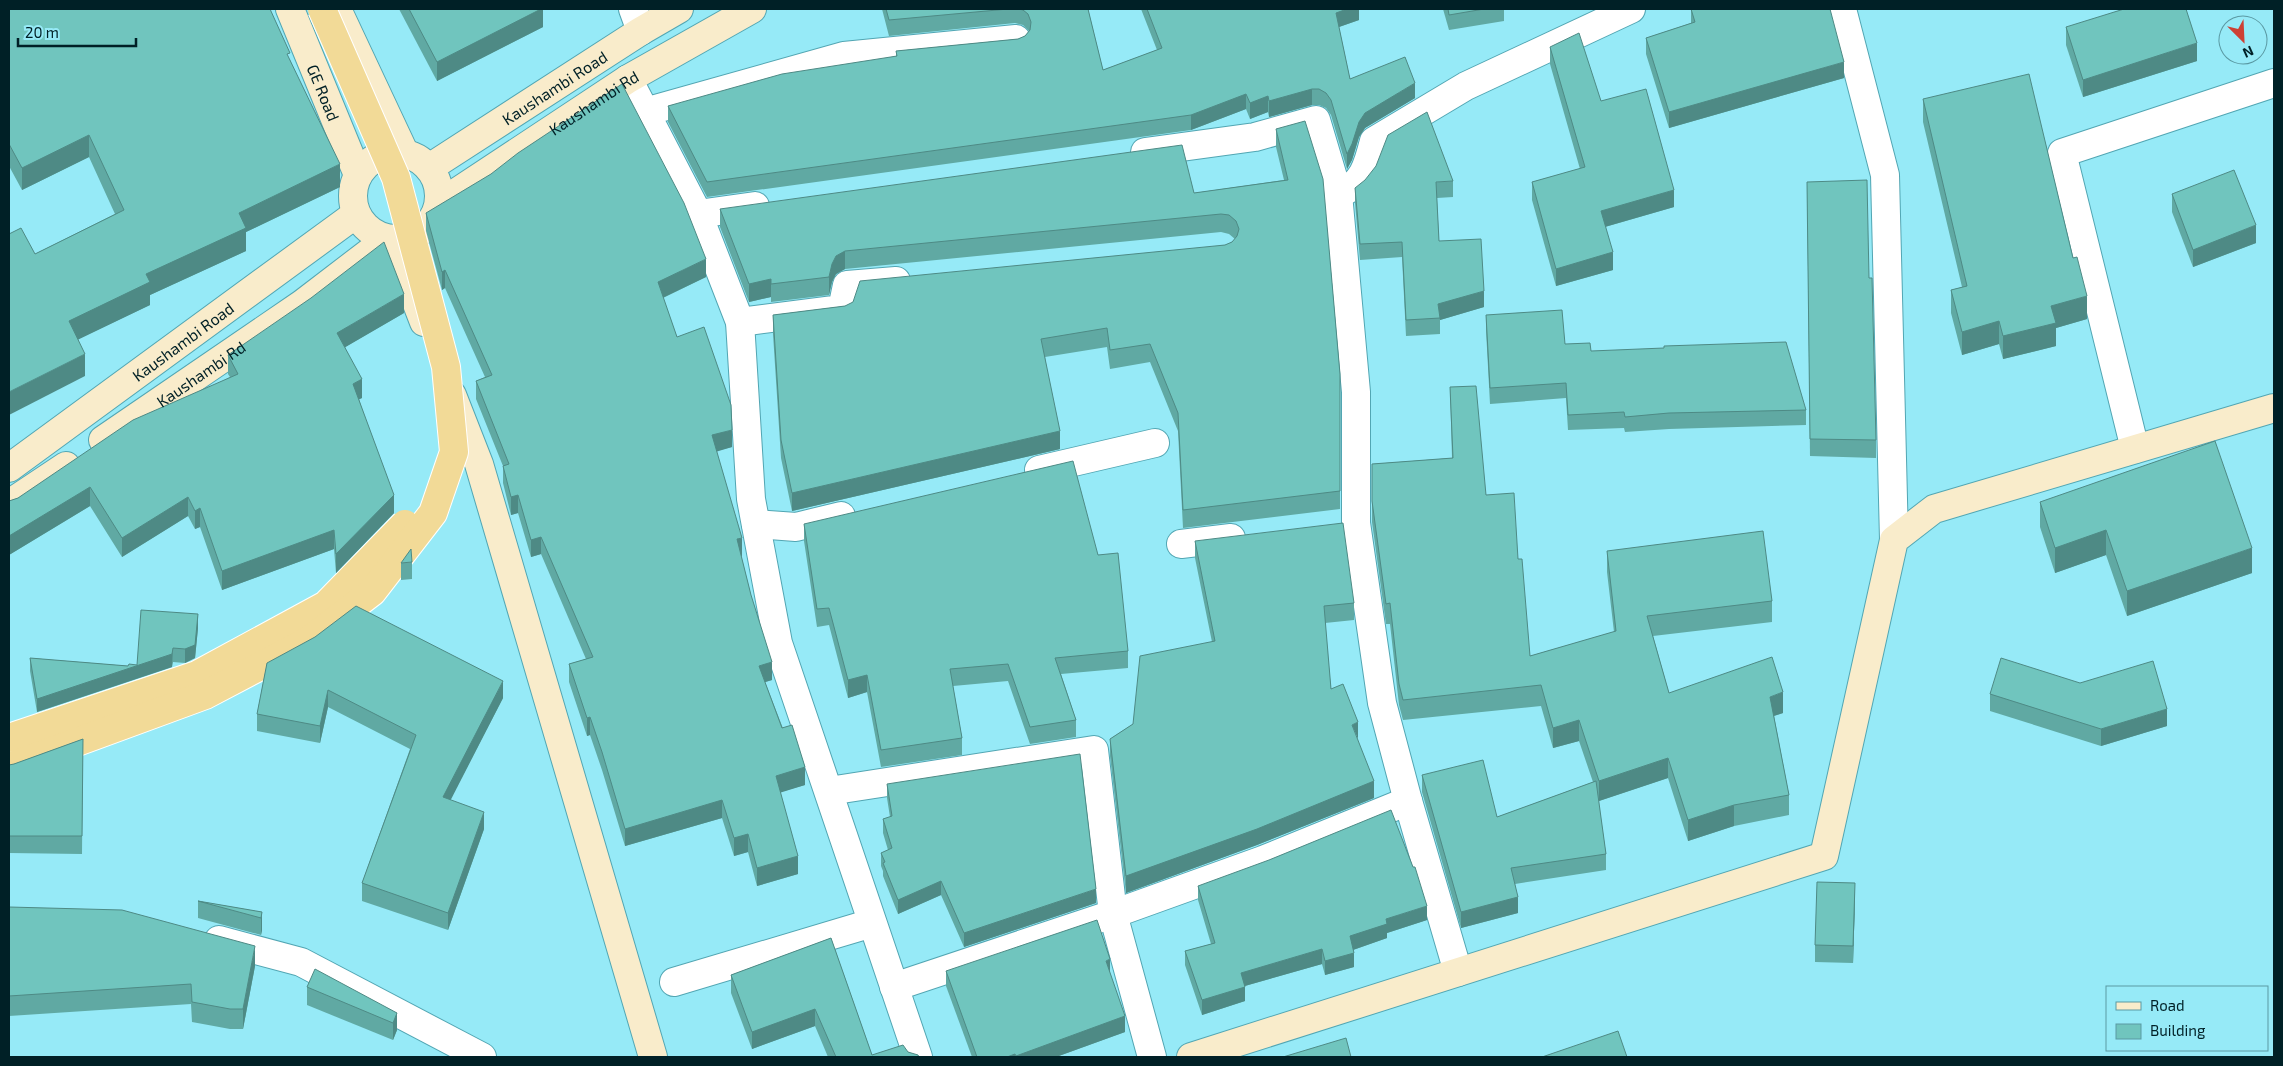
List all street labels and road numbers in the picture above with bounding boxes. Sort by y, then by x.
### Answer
street label: Kaushambi Road [498,46,610,128]
street label: GE Road [304,61,344,123]
street label: Kaushambi Rd [545,66,641,138]
street label: Kaushambi Road [128,298,237,384]
street label: Kaushambi Rd [152,336,248,410]

